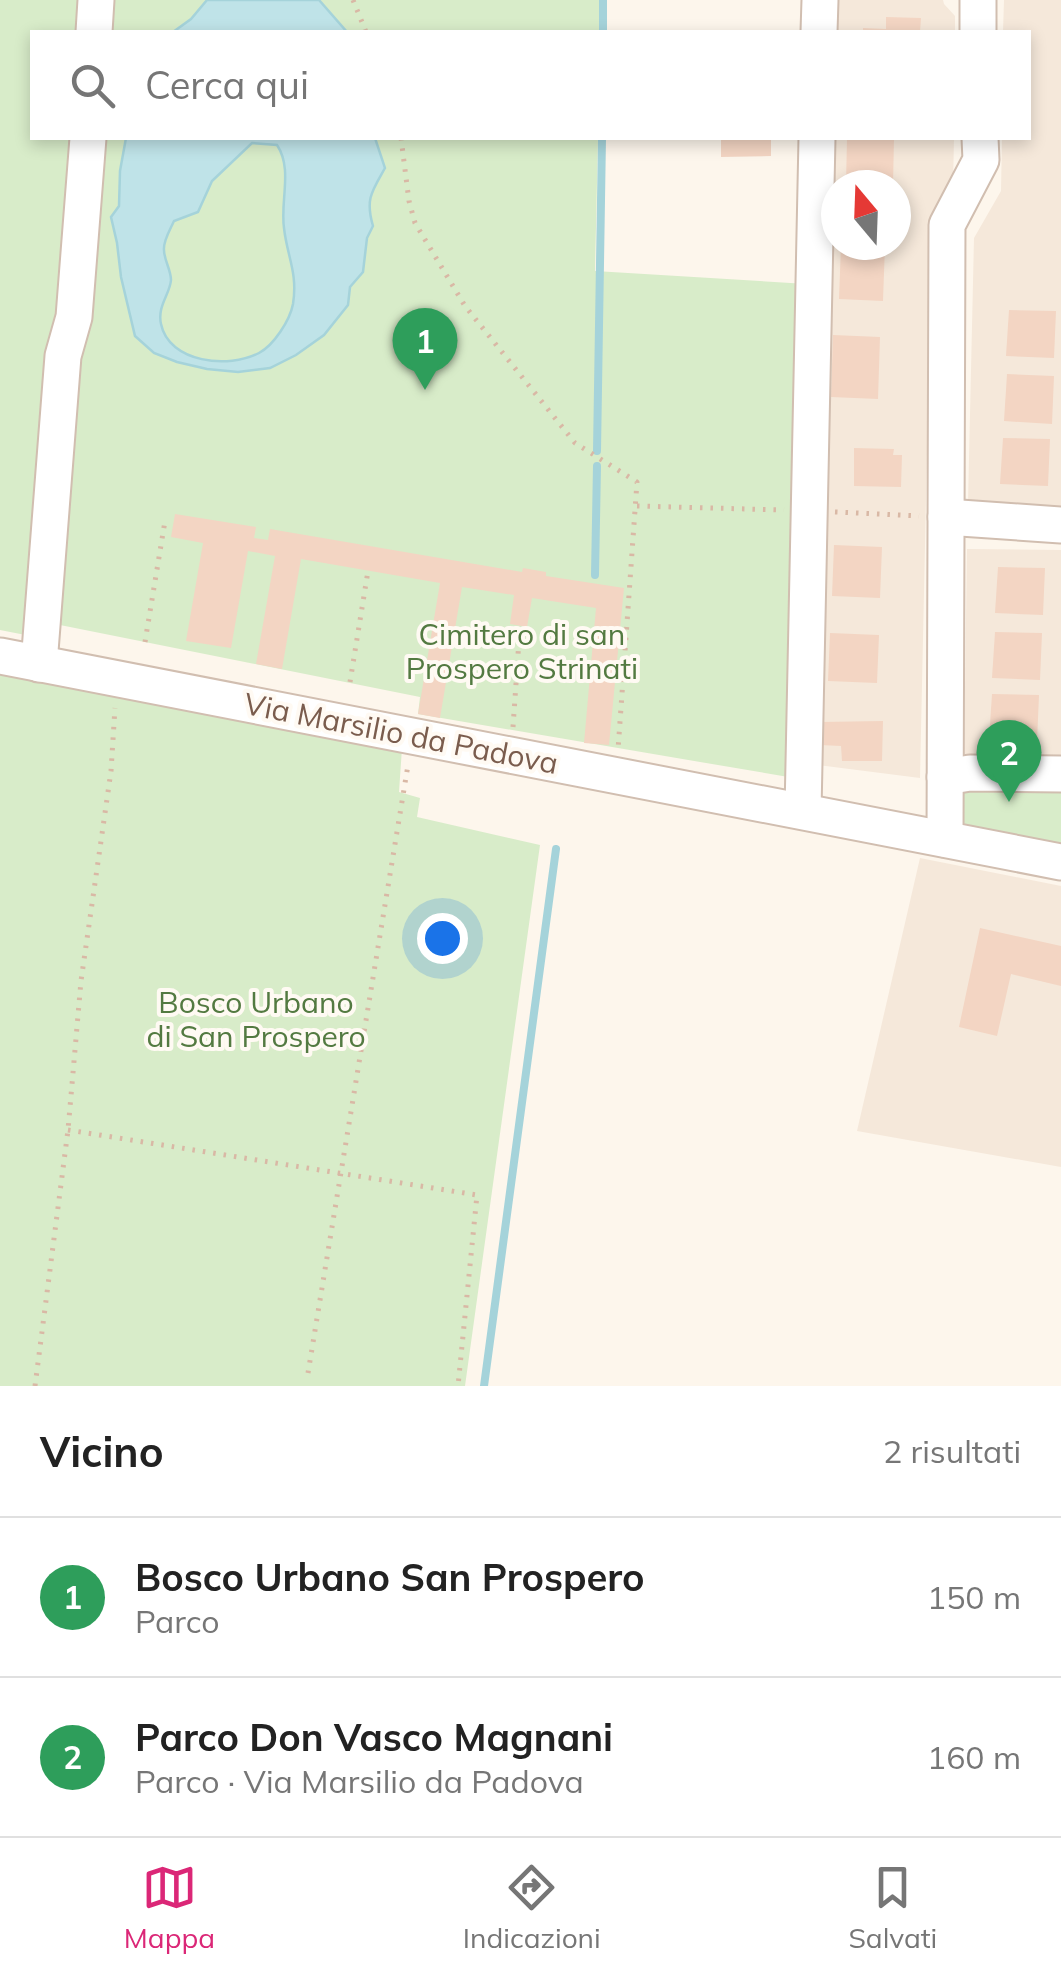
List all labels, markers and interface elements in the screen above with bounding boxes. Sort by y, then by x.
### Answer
search box [30,30,1031,140]
icon: search [65,58,120,113]
text: Cerca qui [145,61,309,109]
north arrow [821,170,911,260]
pin: 1 [392,308,458,390]
park label: Cimitero di san Prospero Strinati [406,615,638,687]
street label: Via Marsilio da Padova [241,684,561,782]
pin: 2 [976,720,1042,802]
your location [417,913,468,964]
park label: Bosco Urbano di San Prospero [146,983,366,1055]
text: Vicino [40,1425,164,1478]
text: 2 risultati [883,1431,1021,1471]
text: Bosco Urbano San Prospero [135,1553,644,1601]
text: 1 [63,1577,82,1617]
text: 150 m [927,1577,1021,1617]
text: Parco [135,1601,219,1641]
text: Parco Don Vasco Magnani [135,1713,613,1761]
text: 2 [63,1737,82,1777]
text: 160 m [927,1737,1021,1777]
text: Parco · Via Marsilio da Padova [135,1761,584,1801]
tab: Mappa [124,1860,215,1955]
tab: Indicazioni [463,1860,601,1955]
tab: Salvati [848,1860,937,1955]

